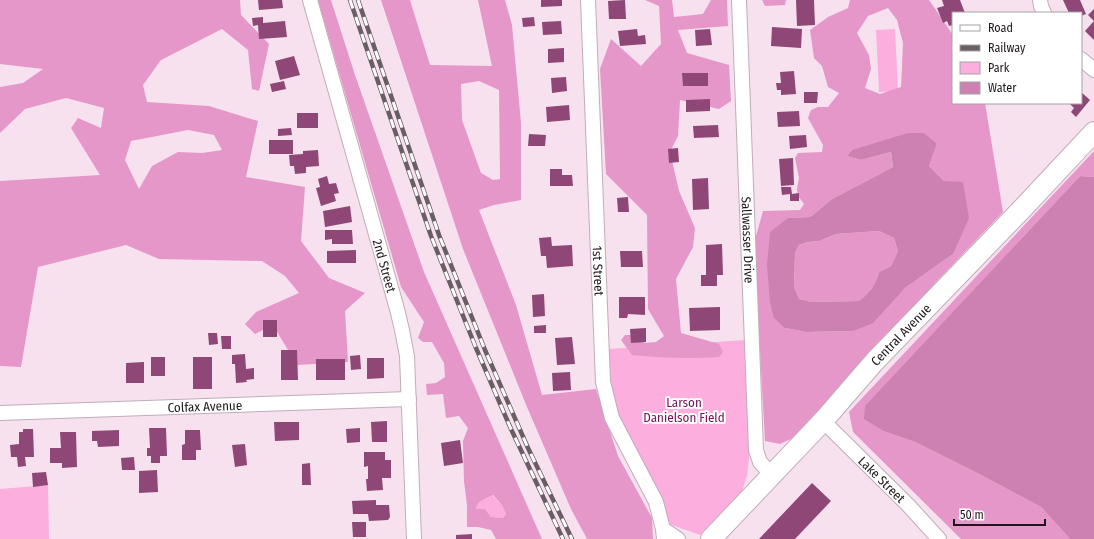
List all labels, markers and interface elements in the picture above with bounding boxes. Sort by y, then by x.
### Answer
legend [952,12,1082,104]
text: Road [988,21,1013,35]
text: Railway [988,41,1026,55]
text: Park [988,61,1010,75]
text: Water [988,81,1017,95]
street label: Sallwasser Drive [739,196,757,283]
street label: 2nd Street [370,237,400,295]
street label: 1st Street [590,246,607,297]
street label: Central Avenue [867,301,934,368]
park label: Larson Danielson Field [643,395,725,425]
street label: Colfax Avenue [167,397,242,415]
street label: Lake Street [856,453,909,506]
scale bar [954,501,1045,527]
text: 50 m [960,508,984,522]

